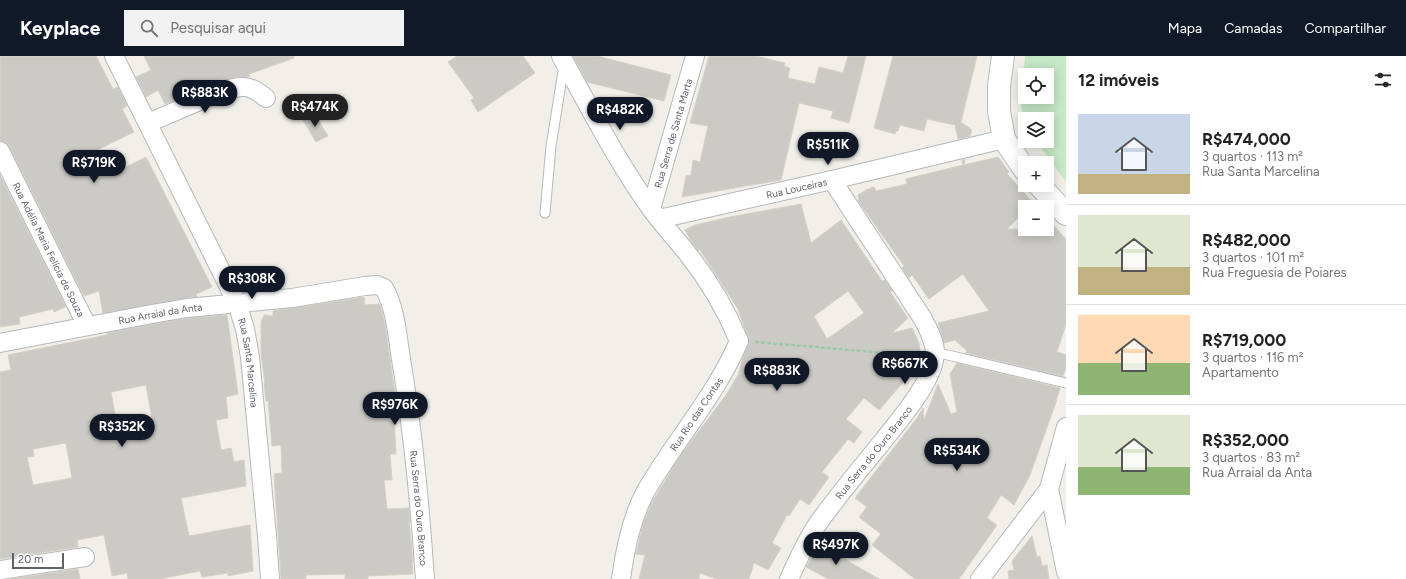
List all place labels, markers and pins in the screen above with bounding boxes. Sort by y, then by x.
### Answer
pin: R$883K [172,80,238,114]
pin: R$474K [282,94,348,128]
pin: R$482K [587,97,653,131]
pin: R$511K [795,132,861,166]
pin: R$719K [61,150,127,184]
pin: R$308K [219,266,285,300]
pin: R$667K [872,351,938,385]
pin: R$883K [744,358,810,392]
pin: R$976K [362,392,428,426]
pin: R$352K [89,414,155,448]
pin: R$534K [924,438,990,472]
pin: R$497K [803,532,869,566]

